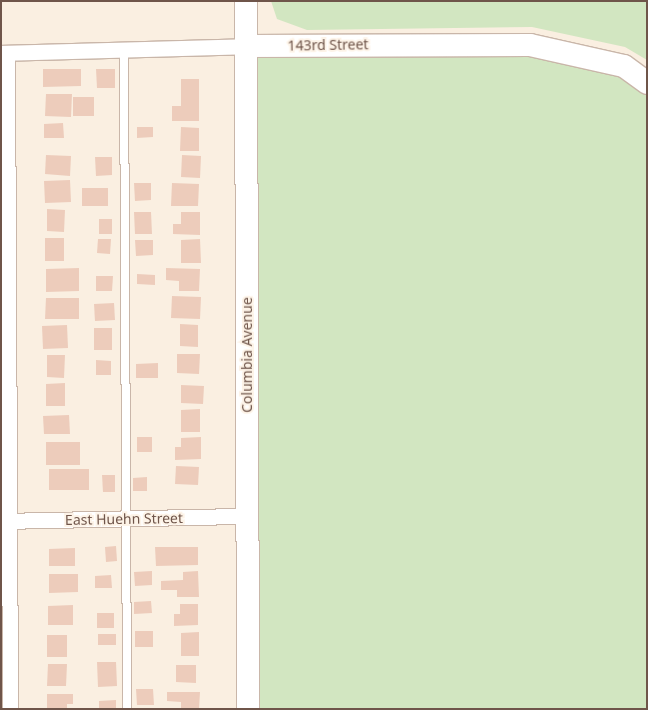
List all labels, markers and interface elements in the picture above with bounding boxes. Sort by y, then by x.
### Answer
street label: 143rd Street [287,36,369,54]
street label: Columbia Avenue [239,297,255,413]
street label: East Huehn Street [65,510,183,528]

